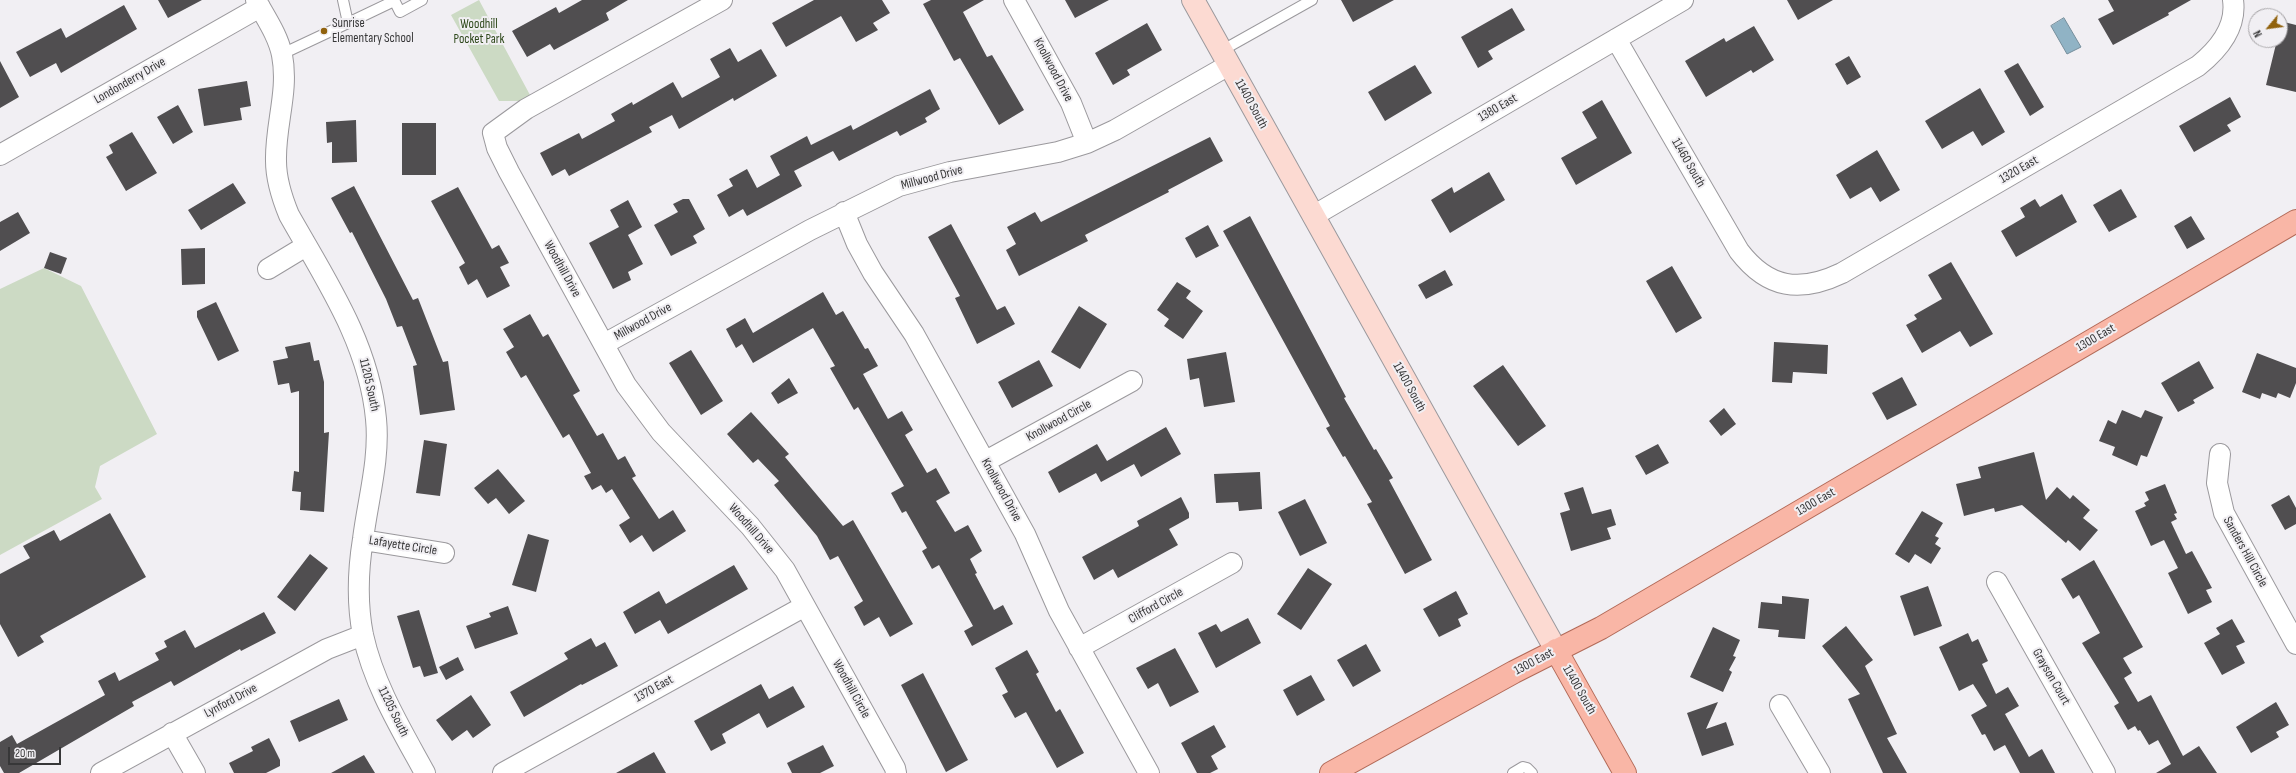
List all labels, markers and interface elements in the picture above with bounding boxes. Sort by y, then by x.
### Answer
north arrow [2248,8,2288,48]
place label: Sunrise Elementary School [332,16,414,47]
park label: Woodhill Pocket Park [453,17,505,48]
marker: Sunrise Elementary School [319,26,329,36]
text: N [2251,28,2265,39]
street label: Knollwood Drive [1030,36,1076,104]
street label: Londonderry Drive [91,54,169,108]
street label: 11400 South [1231,77,1271,131]
street label: 1380 East [1476,91,1520,125]
street label: 11460 South [1668,136,1708,190]
street label: 1320 East [1997,153,2041,187]
street label: Millwood Drive [899,162,965,194]
street label: Woodhill Drive [540,238,584,300]
street label: Millwood Drive [612,300,674,344]
street label: 1300 East [2074,321,2118,355]
street label: 11205 South [355,357,383,413]
street label: 11400 South [1389,360,1429,414]
street label: Knollwood Circle [1024,397,1094,445]
street label: Knollwood Drive [977,456,1025,524]
street label: 1300 East [1794,485,1838,519]
street label: Woodhill Drive [725,500,777,558]
street label: Sanders Hill Circle [2219,514,2271,590]
street label: Lafayette Circle [368,533,438,559]
street label: Clifford Circle [1126,585,1186,627]
street label: 1300 East [1512,645,1556,679]
street label: Grayson Court [2029,646,2073,708]
street label: Woodhill Circle [829,657,873,721]
street label: 11400 South [1559,663,1599,717]
street label: 1370 East [632,672,676,706]
street label: Lynford Drive [202,681,260,721]
street label: 11205 South [374,684,412,740]
scale bar [10,739,63,765]
text: 20 m [15,746,35,761]

